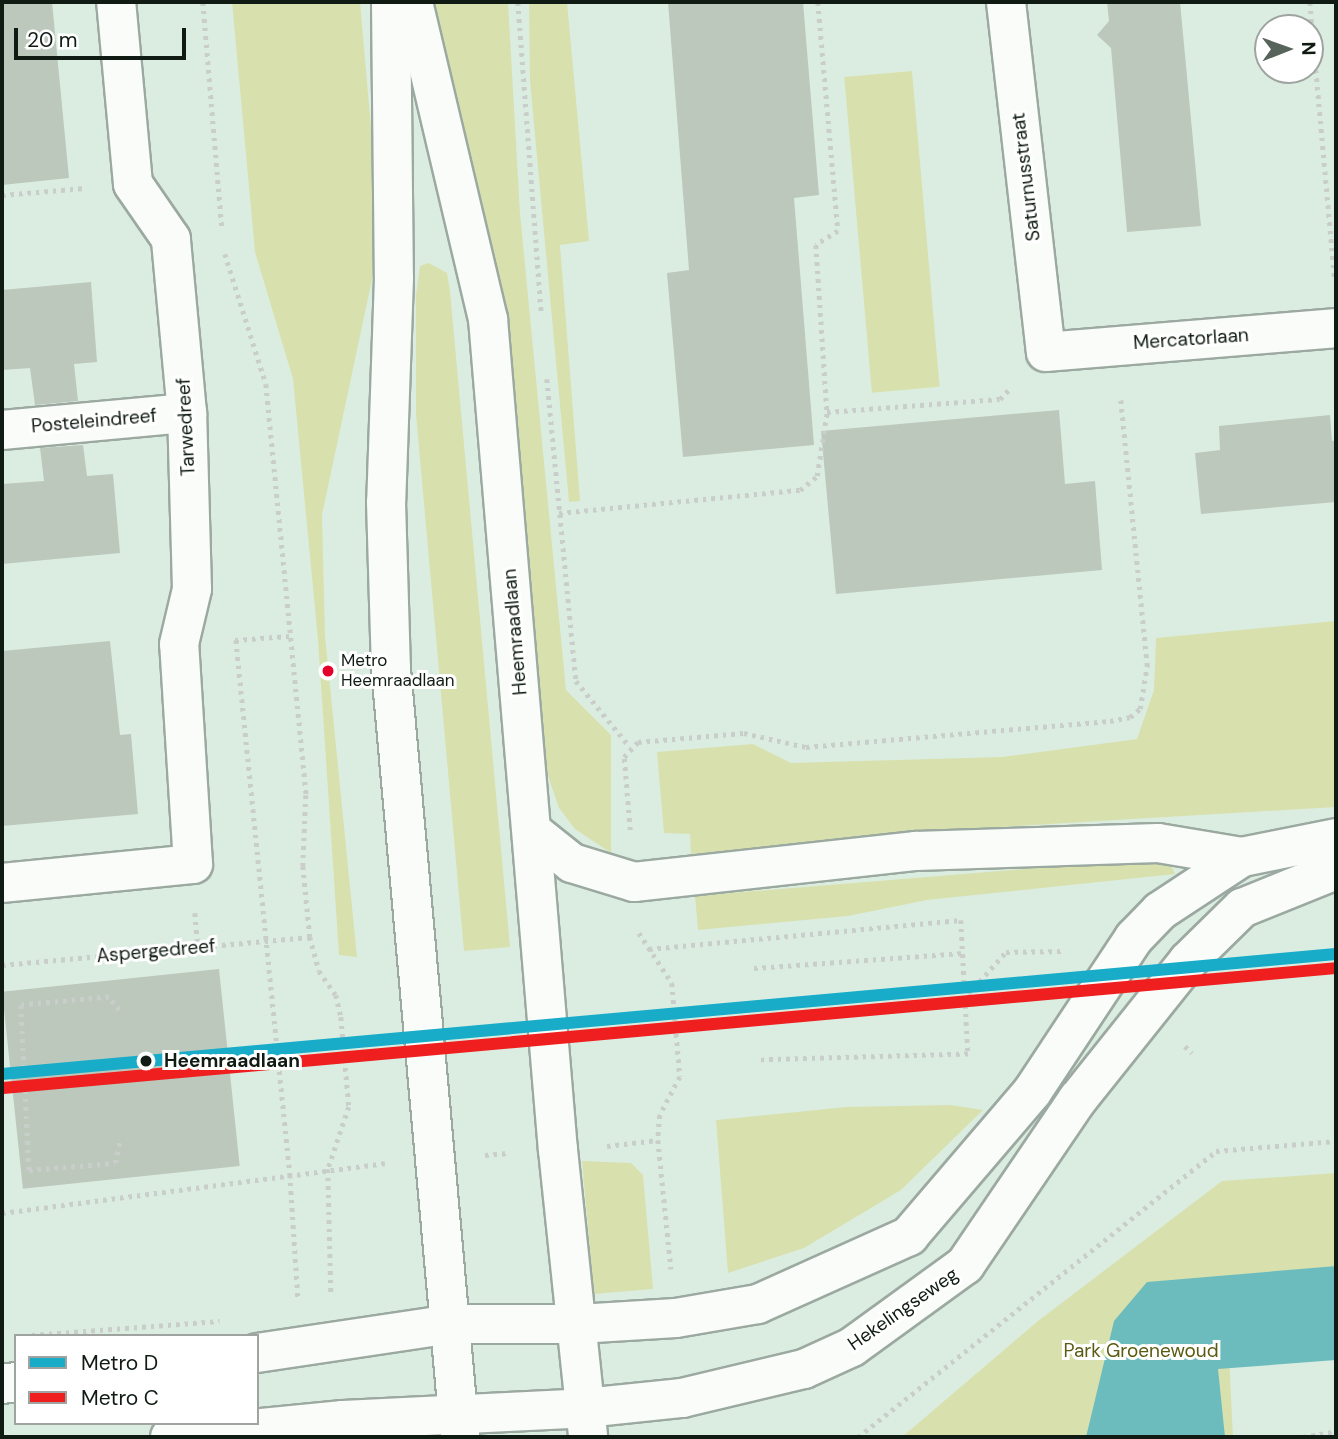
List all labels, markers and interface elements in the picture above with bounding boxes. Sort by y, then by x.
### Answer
scale bar [18,14,189,58]
north arrow [1254,14,1324,84]
text: 20 m [27,26,78,54]
text: N [1296,42,1321,56]
street label: Saturnusstraat [1007,111,1045,243]
street label: Mercatorlaan [1133,324,1249,354]
street label: Tarwedreef [172,377,200,477]
street label: Posteleindreef [30,404,158,438]
street label: Heemraadlaan [498,568,532,696]
place label: Metro Heemraadlaan [341,651,455,691]
marker: Metro Heemraadlaan [321,664,335,678]
street label: Aspergedreef [96,934,216,968]
marker: Heemraadlaan [134,1049,158,1073]
place label: Heemraadlaan [164,1050,300,1072]
street label: Hekelingseweg [844,1263,962,1355]
legend [14,1334,259,1425]
park label: Park Groenewoud [1063,1340,1219,1362]
text: Metro D [81,1349,158,1377]
text: Metro C [81,1384,159,1412]

